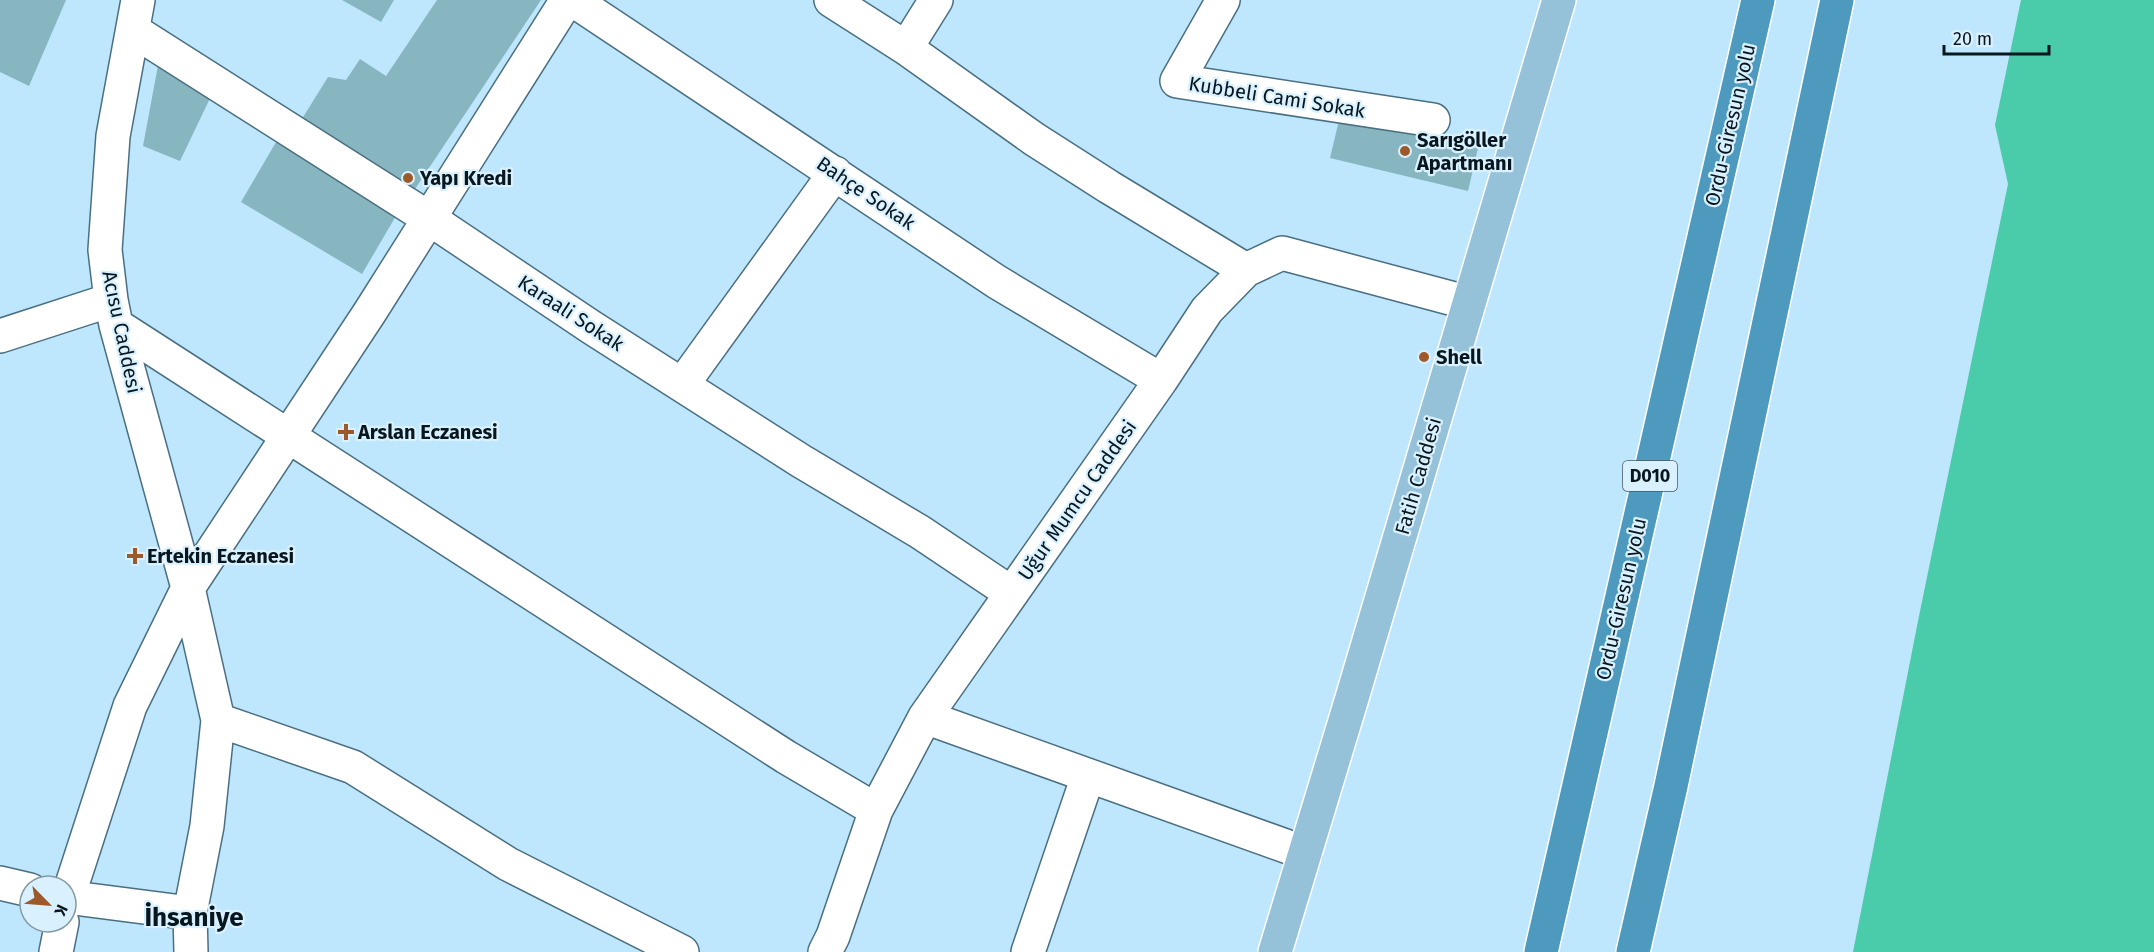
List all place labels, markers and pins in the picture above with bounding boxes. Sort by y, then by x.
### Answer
place label: Sarıgöller Apartmanı [1416,128,1512,175]
marker: Sarıgöller Apartmanı [1398,144,1412,158]
place label: Yapı Kredi [419,166,512,190]
marker: Yapı Kredi [401,171,415,185]
place label: Shell [1436,345,1482,369]
marker: Shell [1417,350,1431,364]
place label: Arslan Eczanesi [357,420,498,444]
marker: Arslan Eczanesi [339,425,353,439]
place label: Ertekin Eczanesi [147,544,294,568]
marker: Ertekin Eczanesi [128,549,142,563]

